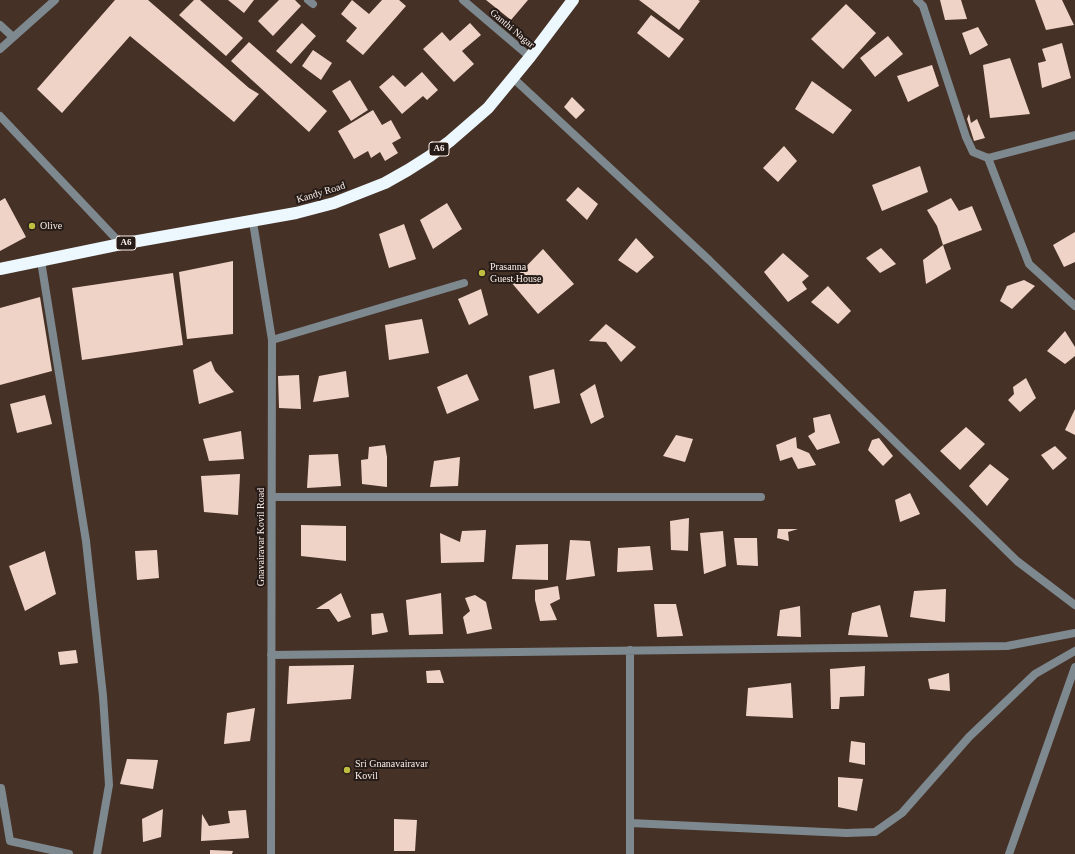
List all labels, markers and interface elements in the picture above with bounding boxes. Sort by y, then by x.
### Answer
street label: Ganthi Nagar [487,7,537,51]
road number: A6 [429,142,449,156]
street label: Kandy Road [295,180,347,206]
place label: Olive [40,220,62,232]
marker: Olive [27,221,37,231]
road number: A6 [116,236,136,250]
place label: Prasanna Guest House [490,261,541,284]
marker: Prasanna Guest House [477,268,487,278]
street label: Gnavairavar Kovil Road [255,488,267,586]
place label: Sri Gnanavairavar Kovil [355,758,428,782]
marker: Sri Gnanavairavar Kovil [342,765,352,775]

